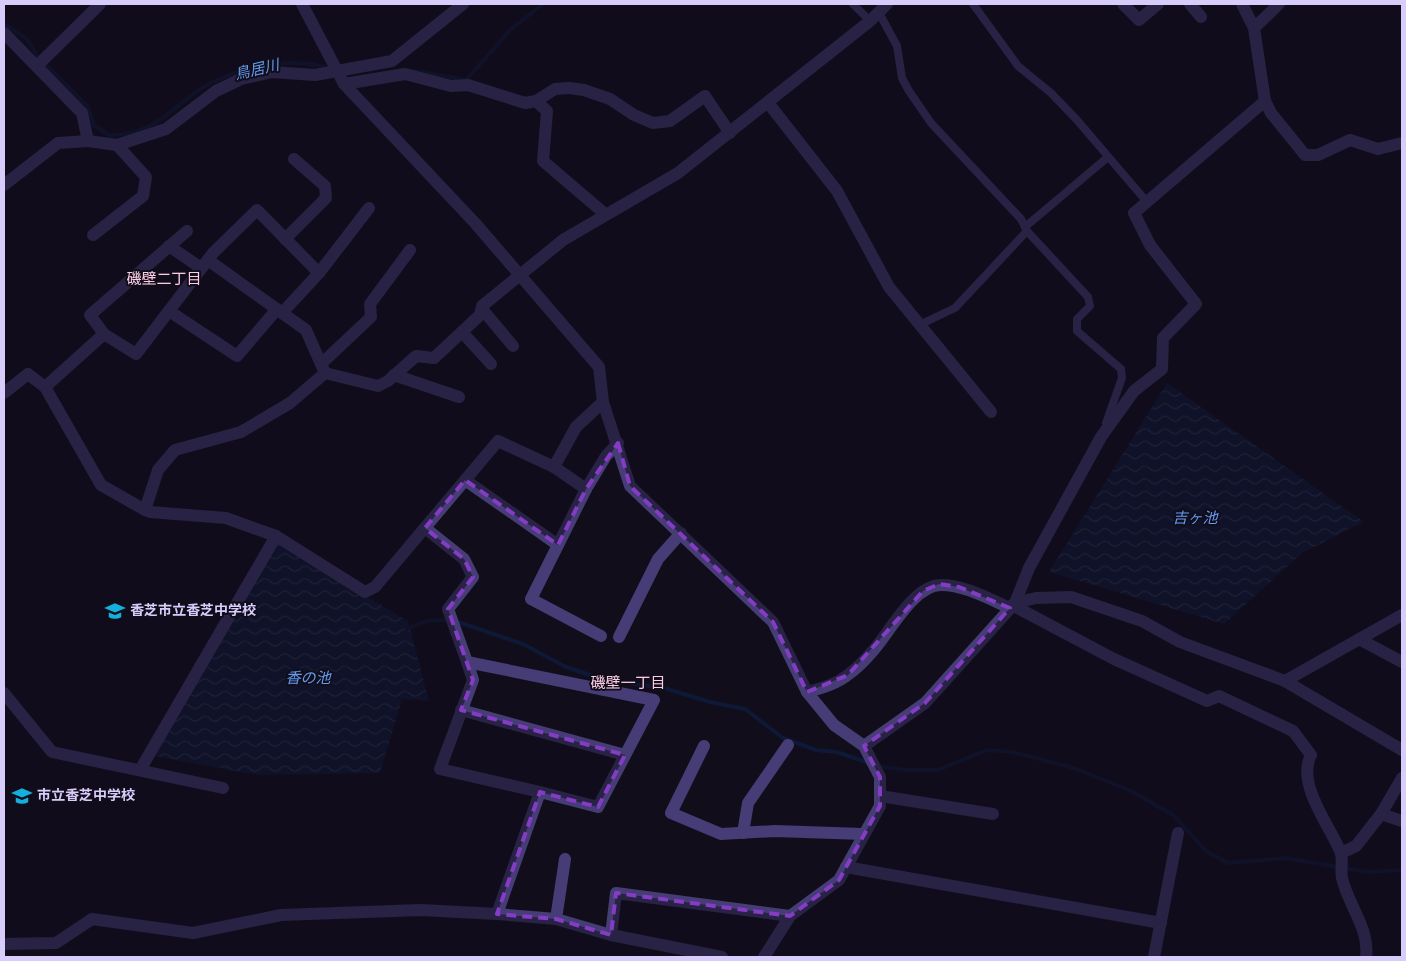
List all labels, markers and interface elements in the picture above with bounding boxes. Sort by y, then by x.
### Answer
water label: 鳥居川 [233,54,283,85]
district label: 磯壁二丁目 [126,269,202,290]
water label: 吉ヶ池 [1172,508,1219,529]
school or university icon: 香芝市立香芝中学校 [104,600,126,622]
place label: 香芝市立香芝中学校 [130,601,256,621]
water label: 香の池 [285,668,332,689]
district label: 磯壁一丁目 [590,673,666,694]
school or university icon: 市立香芝中学校 [11,785,33,807]
place label: 市立香芝中学校 [37,786,135,806]

